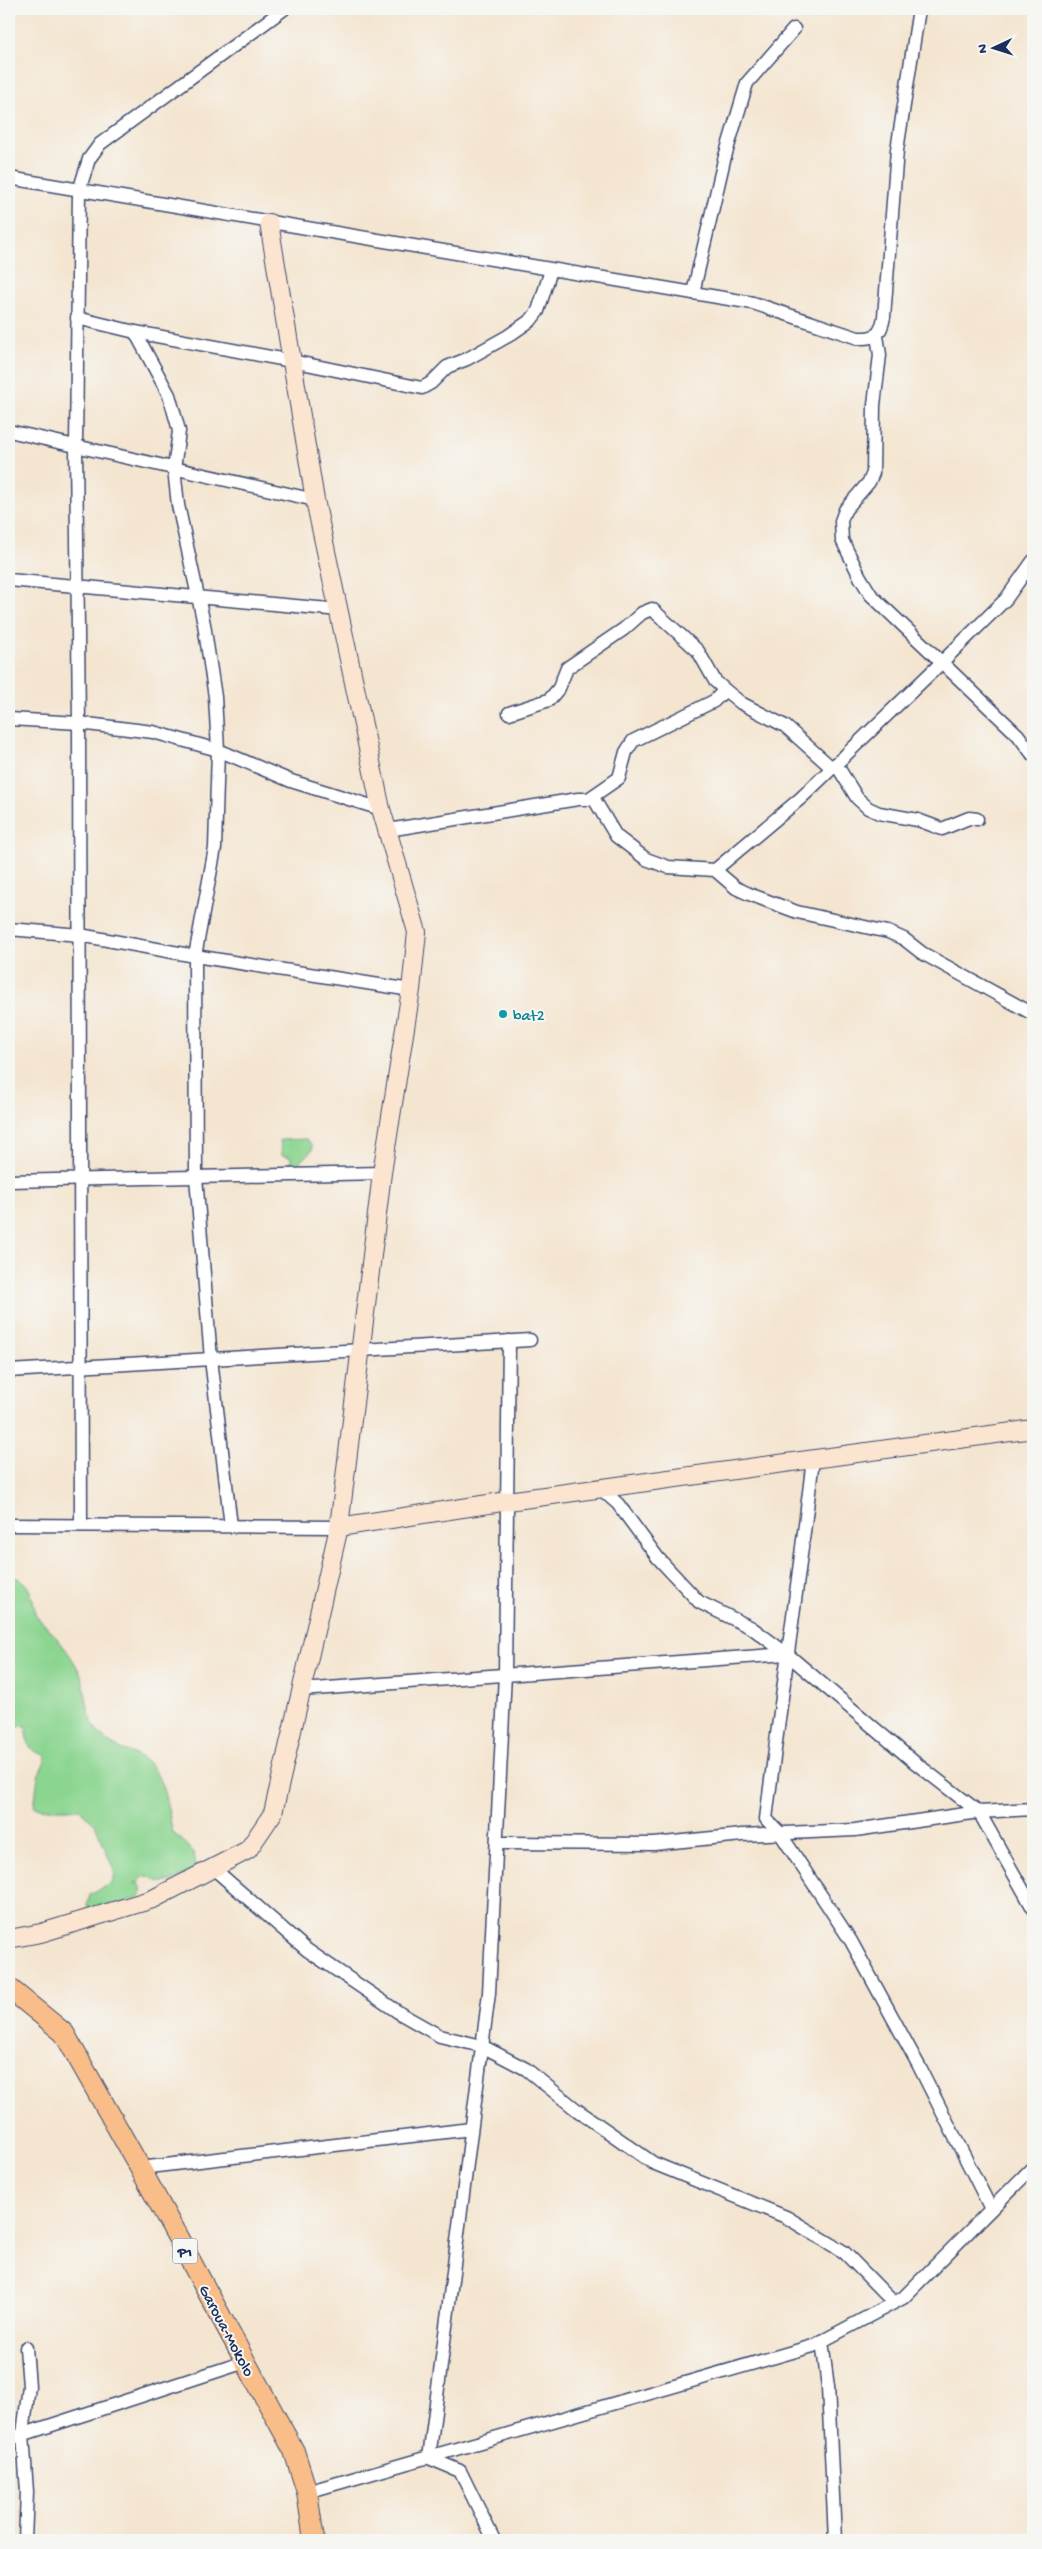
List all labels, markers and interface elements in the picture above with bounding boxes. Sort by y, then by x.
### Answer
north arrow [970,22,1020,72]
text: N [975,44,992,54]
marker: bat2 [497,1008,509,1020]
place label: bat2 [513,1008,545,1027]
road number: P1 [172,2238,198,2264]
street label: Garoua-Mokolo [193,2283,257,2381]

